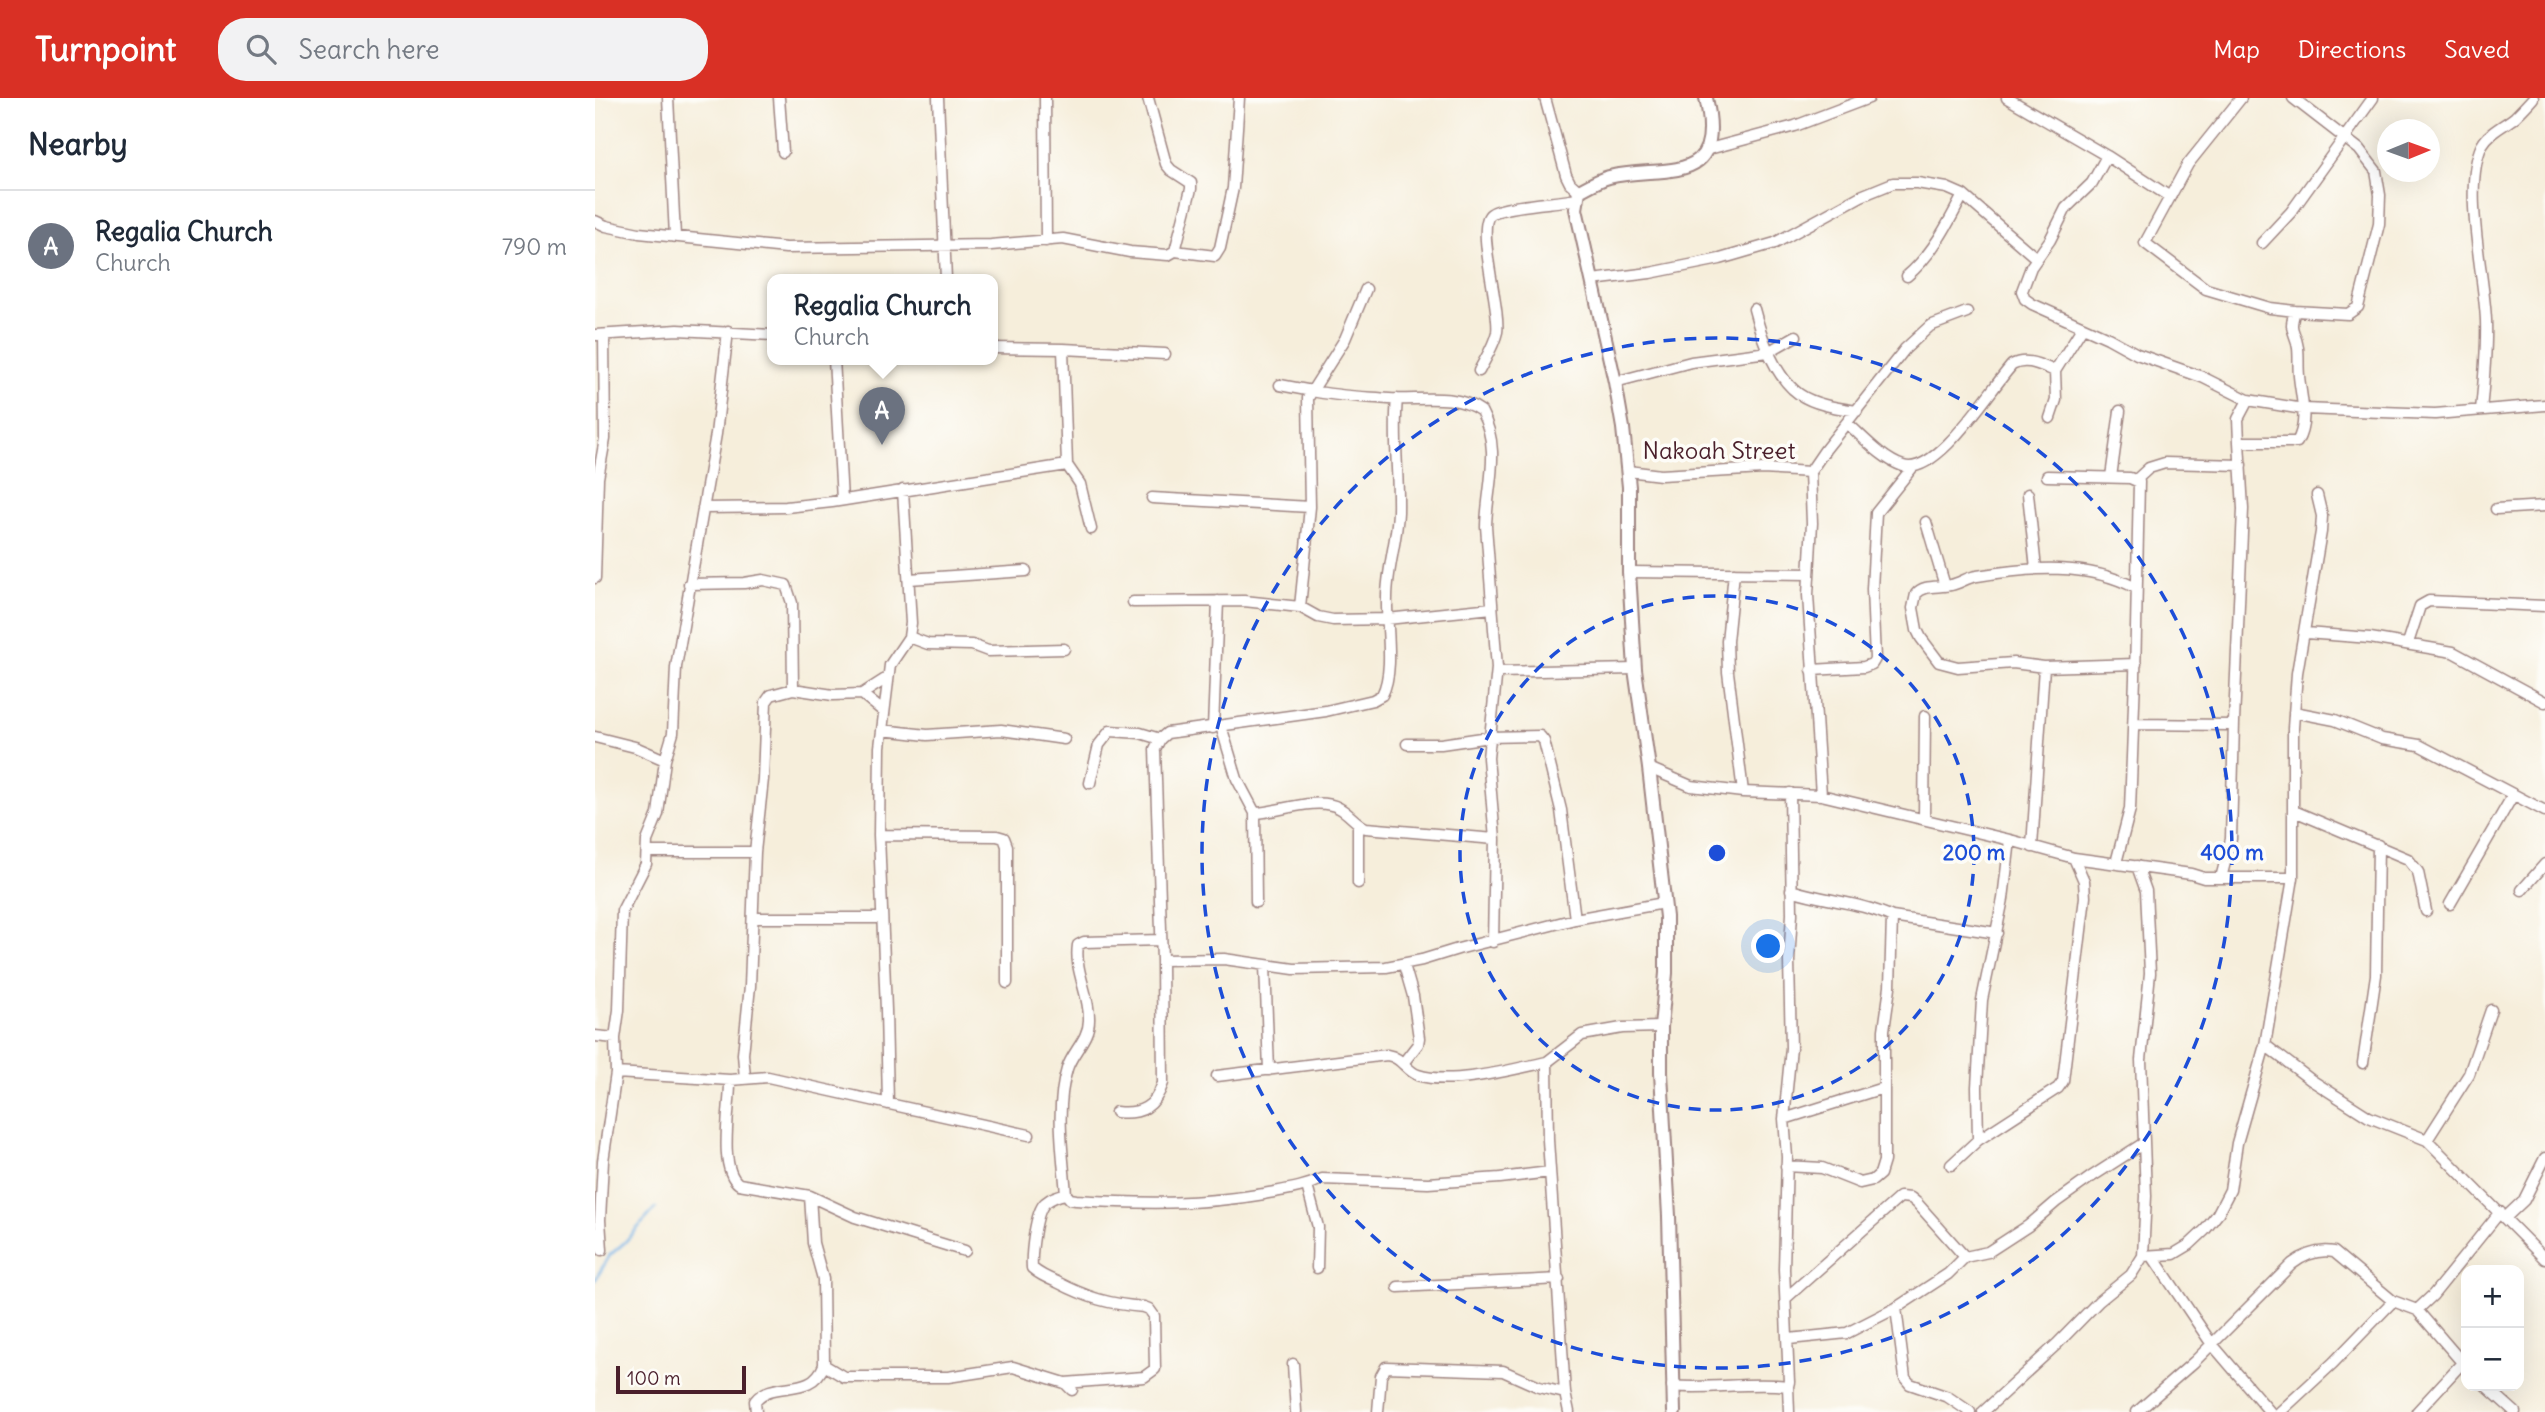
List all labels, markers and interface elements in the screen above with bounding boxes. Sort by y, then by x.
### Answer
search box [218,18,708,81]
text: Turnpoint [35,28,176,70]
icon: search [242,30,280,68]
text: Search here [298,33,439,66]
text: Map [2213,34,2260,64]
text: Directions [2298,34,2406,64]
text: Saved [2444,34,2510,64]
north arrow [2377,119,2440,182]
text: Nearby [28,125,128,163]
text: Regalia Church [95,215,273,248]
text: A [44,232,58,261]
text: 790 m [502,232,567,261]
text: Church [95,248,171,277]
popup [767,274,998,365]
text: Regalia Church [794,289,971,322]
text: Church [794,322,869,351]
pin: A [859,387,905,445]
street label: Nakoah Street [1643,435,1795,465]
text: 200 m [1943,839,2006,866]
text: 400 m [2200,839,2264,866]
centre of rings [1705,841,1729,865]
your location [1751,929,1785,963]
map controls [2461,1265,2524,1391]
button: + [2461,1265,2524,1328]
button: − [2461,1328,2524,1391]
scale bar [616,1363,745,1395]
text: 100 m [627,1366,681,1390]

